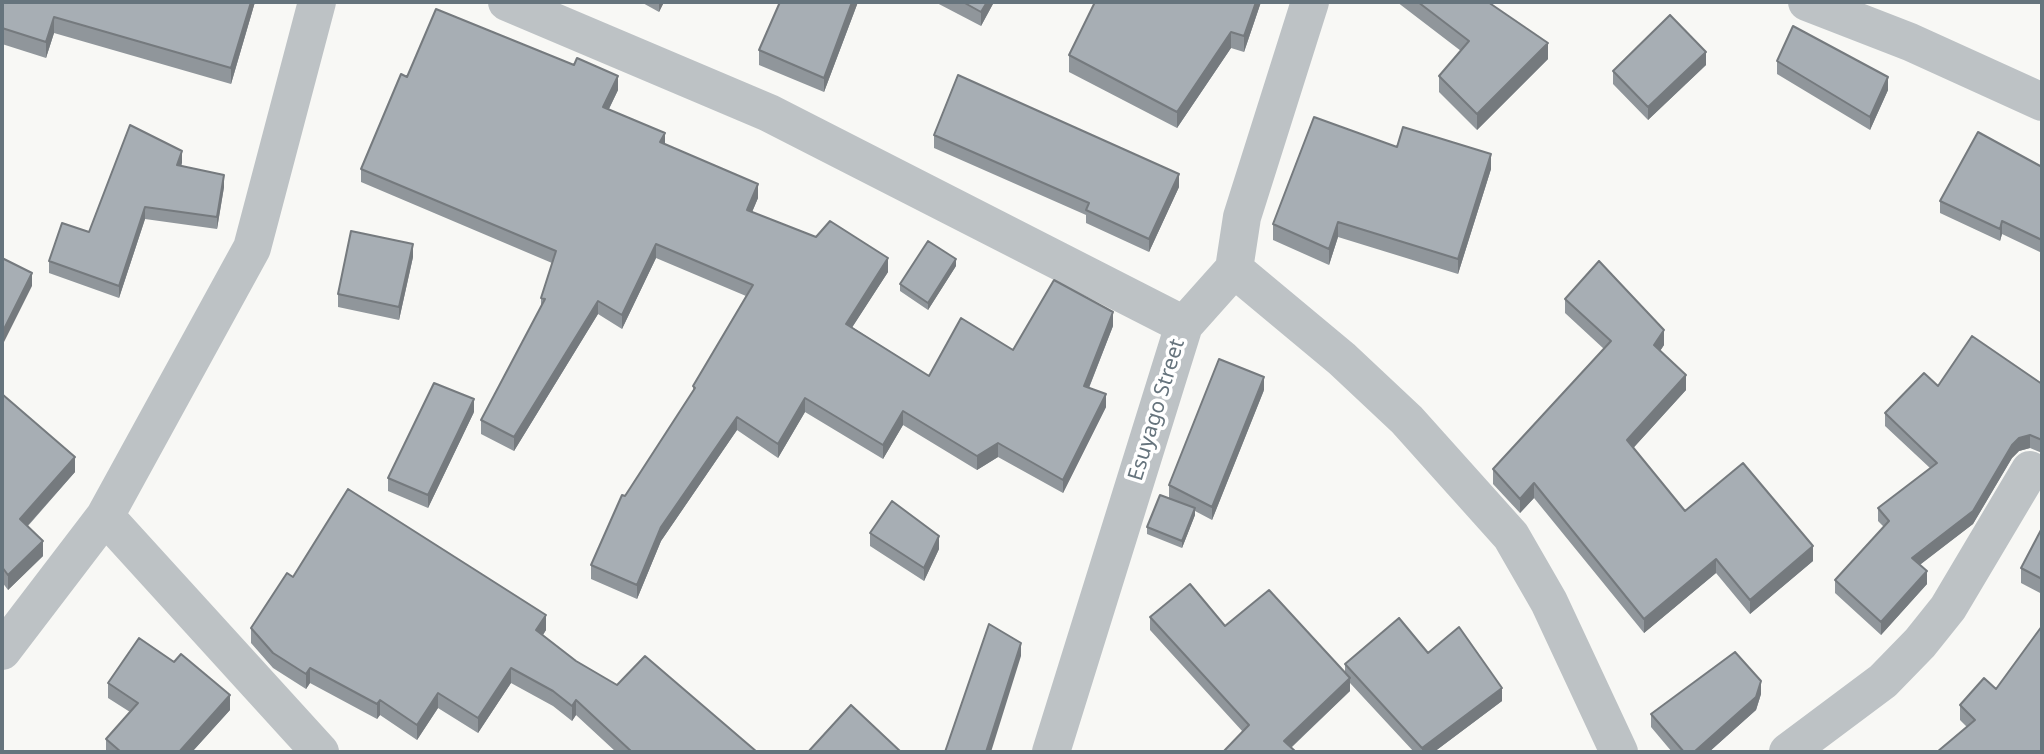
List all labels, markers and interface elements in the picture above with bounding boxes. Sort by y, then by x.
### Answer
street label: Esuyago Street [1123,336,1191,484]

